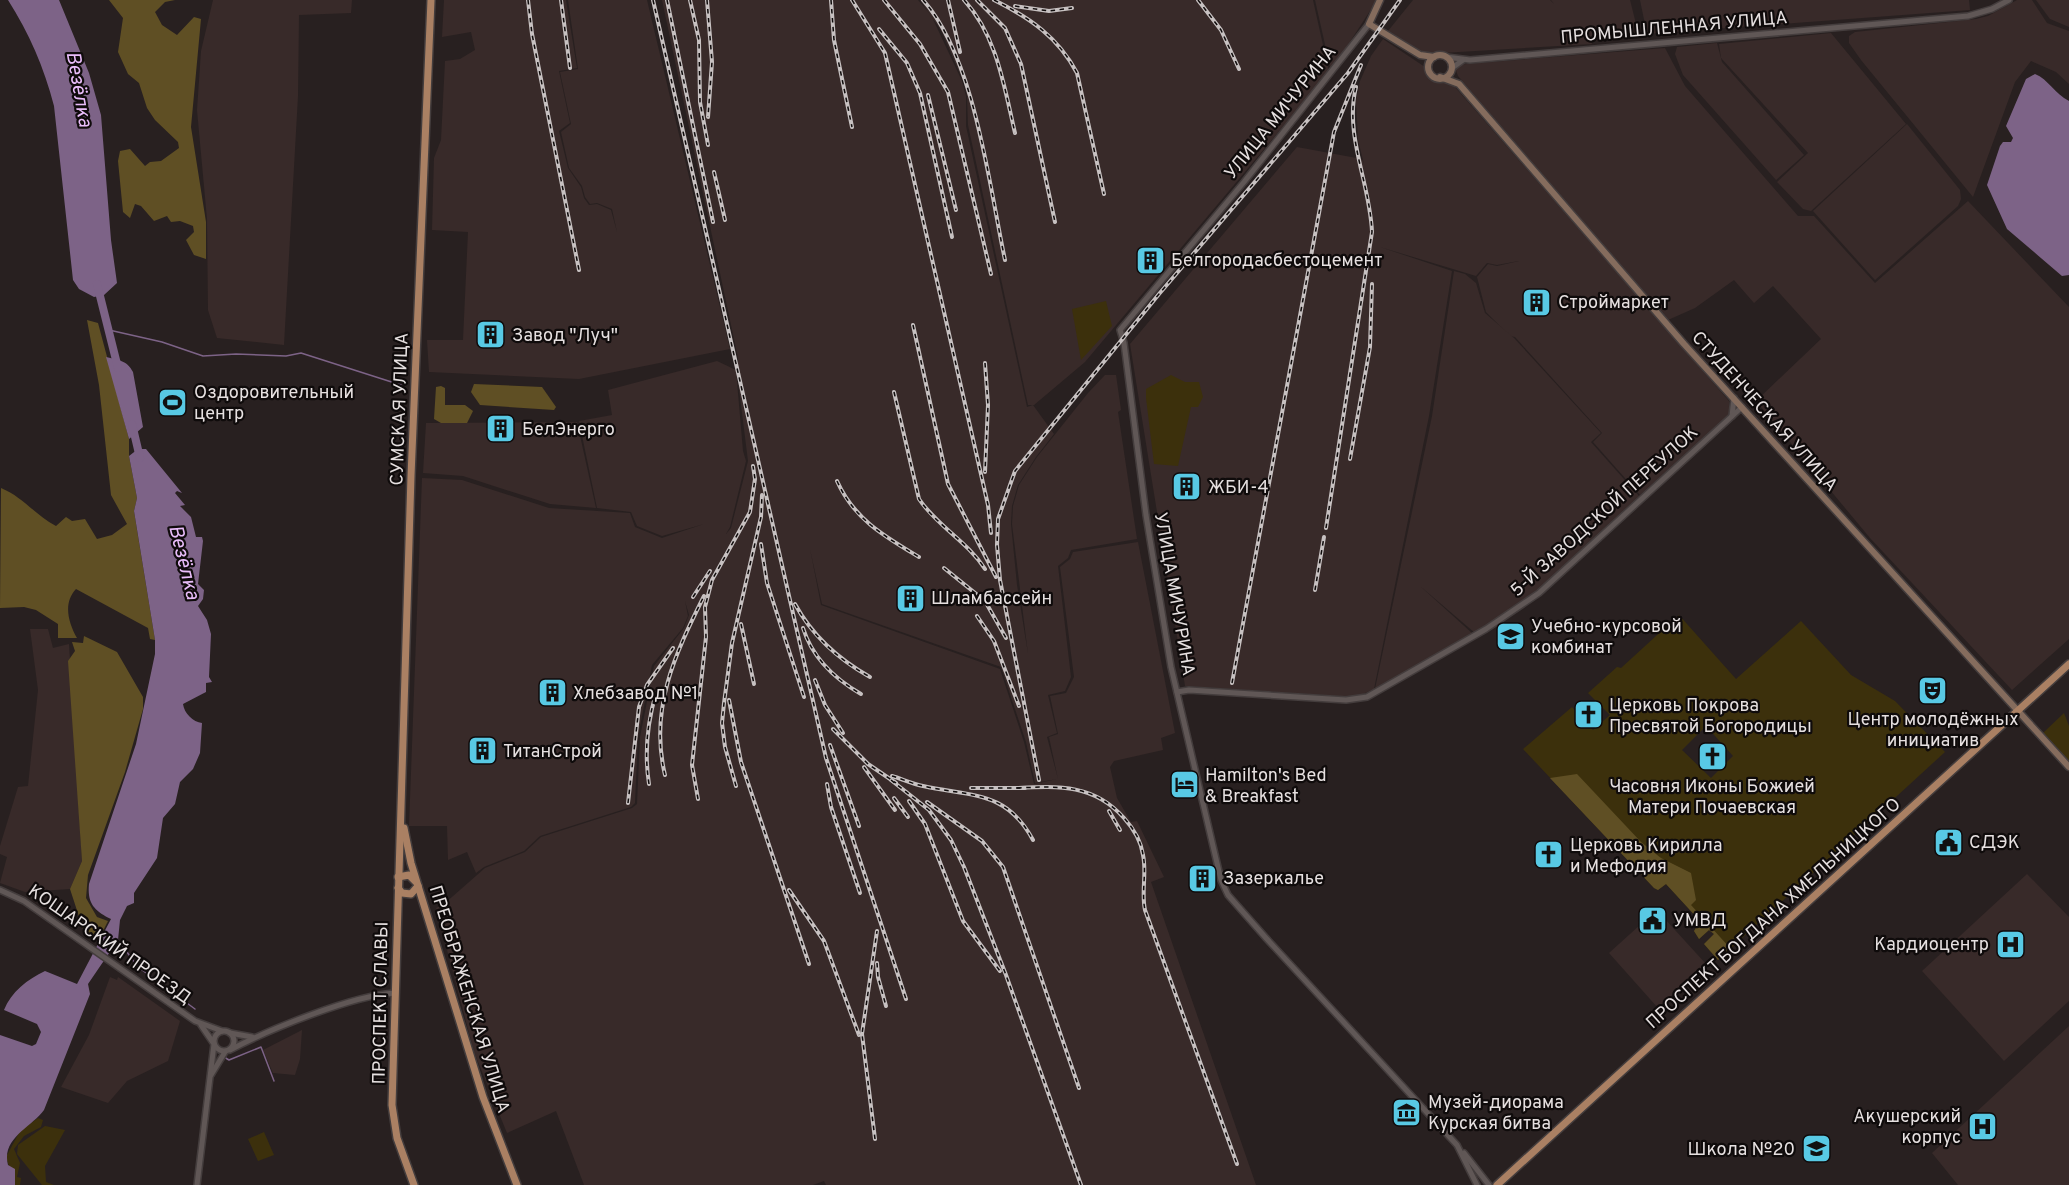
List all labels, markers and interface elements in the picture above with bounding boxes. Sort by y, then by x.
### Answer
street label: ПРОМЫШЛЕННАЯ УЛИЦА [1560,7,1789,50]
street label: УЛИЦА МИЧУРИНА [1220,41,1342,185]
water label: Везёлка [59,49,98,130]
building icon: Белгородасбестоцемент [1134,244,1166,276]
place label: Белгородасбестоцемент [1171,250,1382,273]
building icon: Строймаркет [1521,286,1553,318]
place label: Строймаркет [1558,292,1669,315]
building icon: Завод "Луч" [475,319,507,351]
place label: Завод "Луч" [512,325,618,348]
street label: СТУДЕНЧЕСКАЯ УЛИЦА [1686,327,1842,497]
street label: СУМСКАЯ УЛИЦА [386,332,415,486]
place label: Оздоровительный центр [194,382,354,426]
sports icon: Оздоровительный центр [157,386,189,418]
building icon: БелЭнерго [485,413,517,445]
place label: БелЭнерго [522,419,615,442]
street label: 5-Й ЗАВОДСКОЙ ПЕРЕУЛОК [1505,420,1704,603]
building icon: ЖБИ-4 [1171,471,1203,503]
place label: ЖБИ-4 [1208,477,1269,500]
street label: УЛИЦА МИЧУРИНА [1148,511,1199,678]
water label: Везёлка [161,522,205,603]
building icon: Шламбассейн [894,582,926,614]
place label: Шламбассейн [931,588,1052,611]
place label: Учебно-курсовой комбинат [1531,616,1682,660]
school or university icon: Учебно-курсовой комбинат [1494,620,1526,652]
theatre icon: Центр молодёжных инициатив [1917,674,1949,706]
building icon: Хлебзавод №1 [536,677,568,709]
place label: Хлебзавод №1 [573,683,698,706]
place label: Церковь Покрова Пресвятой Богородицы [1609,695,1812,739]
church icon: Церковь Покрова Пресвятой Богородицы [1572,699,1604,731]
place label: Центр молодёжных инициатив [1848,709,2018,753]
building icon: ТитанСтрой [466,735,498,767]
place label: ТитанСтрой [503,741,602,764]
church icon: Часовня Иконы Божией Матери Почаевская [1696,741,1728,773]
place label: Hamilton's Bed & Breakfast [1205,765,1327,809]
hotel icon: Hamilton's Bed & Breakfast [1168,769,1200,801]
place label: Часовня Иконы Божией Матери Почаевская [1609,776,1815,820]
street label: ПРОСПЕКТ БОГДАНА ХМЕЛЬНИЦКОГО [1642,793,1906,1035]
public building icon: СДЭК [1932,826,1964,858]
place label: СДЭК [1969,832,2020,855]
place label: Церковь Кирилла и Мефодия [1570,835,1722,879]
church icon: Церковь Кирилла и Мефодия [1533,839,1565,871]
building icon: Зазеркалье [1186,862,1218,894]
place label: Зазеркалье [1223,868,1324,891]
street label: КОШАРСКИЙ ПРОЕЗД [23,879,196,1010]
street label: ПРЕОБРАЖЕНСКАЯ УЛИЦА [423,883,514,1116]
public building icon: УМВД [1636,904,1668,936]
place label: УМВД [1673,910,1727,933]
street label: ПРОСПЕКТ СЛАВЫ [369,921,394,1085]
hospital icon: Кардиоцентр [1994,928,2026,960]
place label: Кардиоцентр [1874,934,1989,957]
place label: Музей-диорама Курская битва [1428,1092,1564,1136]
museum icon: Музей-диорама Курская битва [1391,1096,1423,1128]
place label: Акушерский корпус [1853,1106,1961,1150]
hospital icon: Акушерский корпус [1966,1110,1998,1142]
school or university icon: Школа №20 [1800,1133,1832,1165]
place label: Школа №20 [1688,1139,1795,1162]

